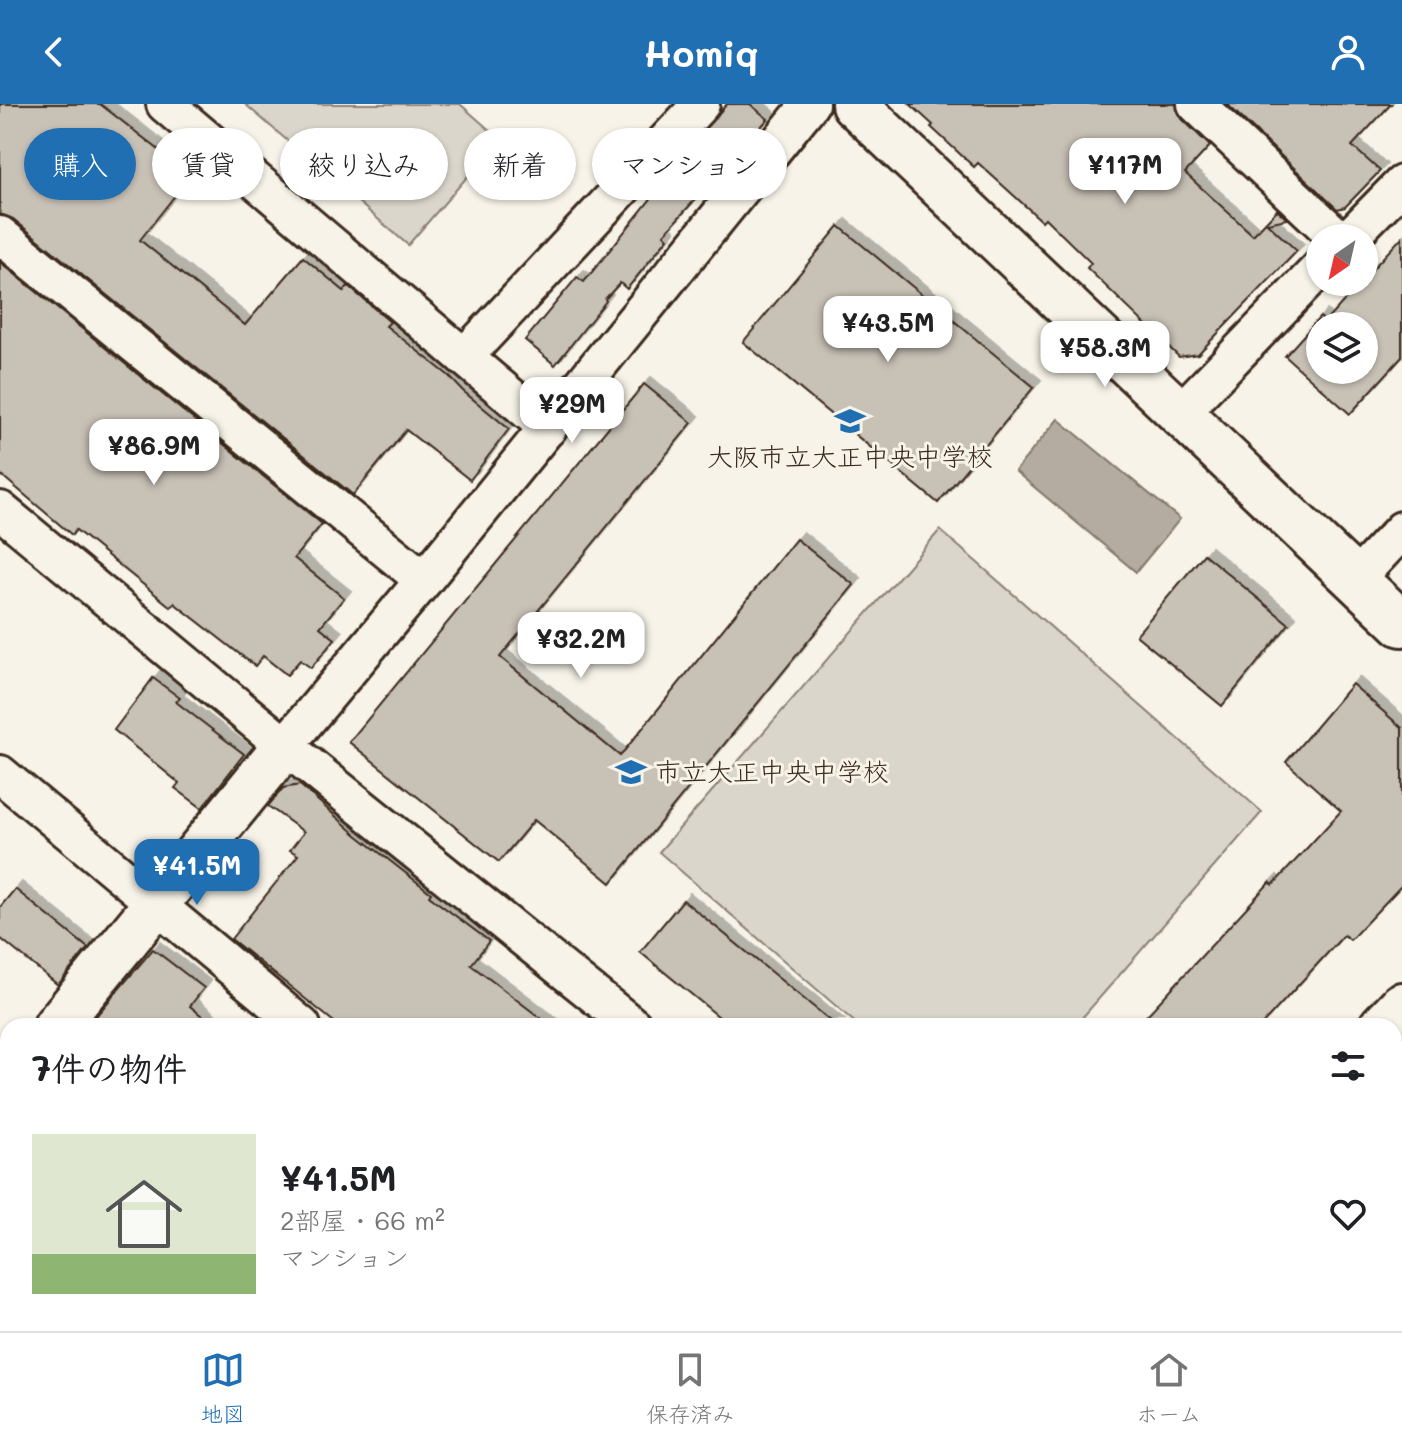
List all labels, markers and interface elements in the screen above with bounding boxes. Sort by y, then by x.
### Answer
text: Homiq [644,29,758,76]
icon: back [32,30,76,74]
icon: person [1326,30,1370,74]
chip: 購入 [24,128,136,200]
chip: 賃貸 [152,128,264,200]
chip: 絞り込み [280,128,448,200]
chip: 新着 [464,128,576,200]
chip: マンション [592,128,787,200]
pin: ¥117M [1069,138,1181,206]
text: ¥117M [1087,147,1163,181]
north arrow [1306,224,1378,296]
map controls [1306,224,1378,384]
pin: ¥43.5M [823,296,953,364]
text: ¥43.5M [841,305,935,339]
button: layers [1306,312,1378,384]
pin: ¥58.3M [1040,321,1170,389]
text: ¥58.3M [1059,330,1151,364]
pin: ¥29M [525,377,619,445]
text: ¥29M [538,386,606,420]
school or university icon: 大阪市立大正中央中学校 [833,404,867,438]
pin: ¥86.9M [89,419,219,487]
text: ¥86.9M [107,428,201,462]
place label: 大阪市立大正中央中学校 [707,439,993,473]
pin: ¥32.2M [516,612,646,680]
text: ¥32.2M [536,621,626,655]
place label: 市立大正中央中学校 [655,754,889,788]
school or university icon: 市立大正中央中学校 [614,755,648,789]
pin: ¥41.5M [132,839,262,907]
text: ¥41.5M [152,848,242,882]
icon: filters [1326,1044,1370,1088]
text: 7件の物件 [32,1045,187,1090]
text: ¥41.5M [280,1155,397,1200]
icon: home [96,1166,192,1262]
icon: heart [1326,1192,1370,1236]
text: 2部屋 · 66 m² [280,1203,445,1237]
text: マンション [280,1240,409,1274]
tab: 地図 [201,1348,245,1428]
tab: 保存済み [646,1348,734,1428]
tab: ホーム [1136,1348,1201,1428]

